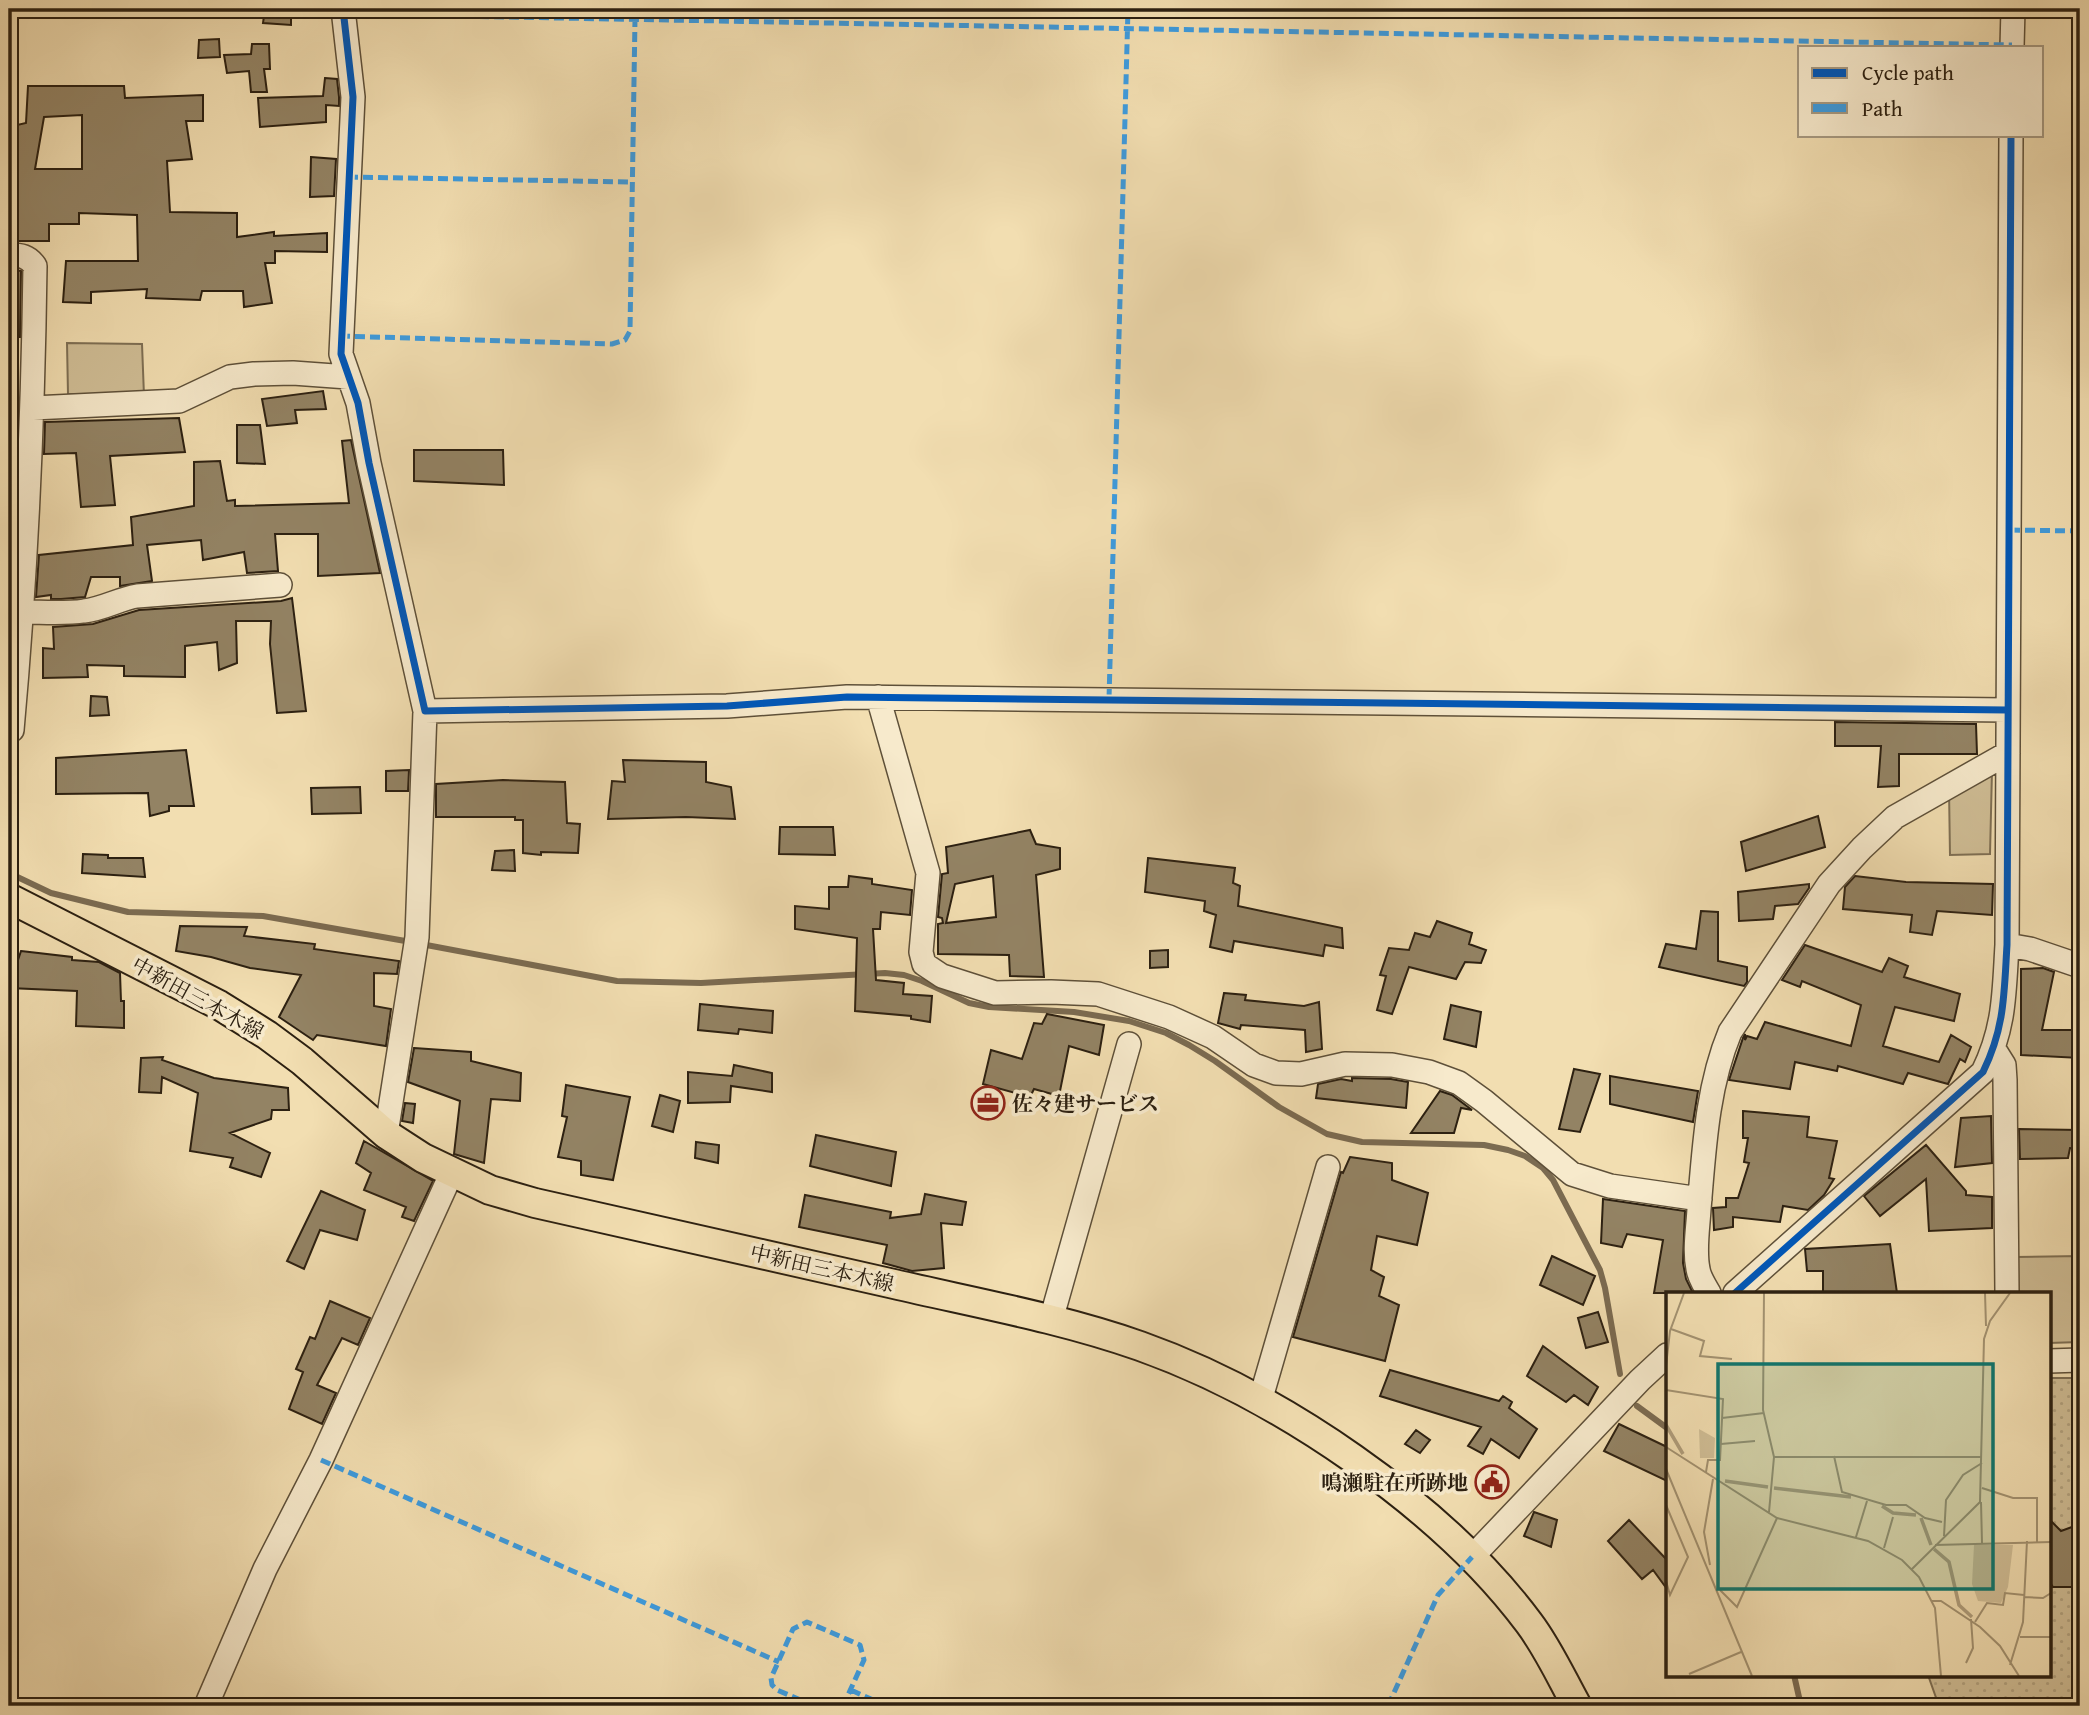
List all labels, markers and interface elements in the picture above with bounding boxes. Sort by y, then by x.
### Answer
legend [1798,46,2044,136]
text: Cycle path [1862,57,1954,88]
text: Path [1862,93,1903,124]
street label: 中新田三本木線 [126,949,270,1047]
office icon: 佐々建サービス [969,1084,1007,1122]
place label: 佐々建サービス [1012,1088,1159,1119]
street label: 中新田三本木線 [747,1236,897,1300]
inset map [1666,1292,2050,1676]
public building icon: 鳴瀬駐在所跡地 [1473,1463,1511,1501]
place label: 鳴瀬駐在所跡地 [1321,1467,1468,1498]

